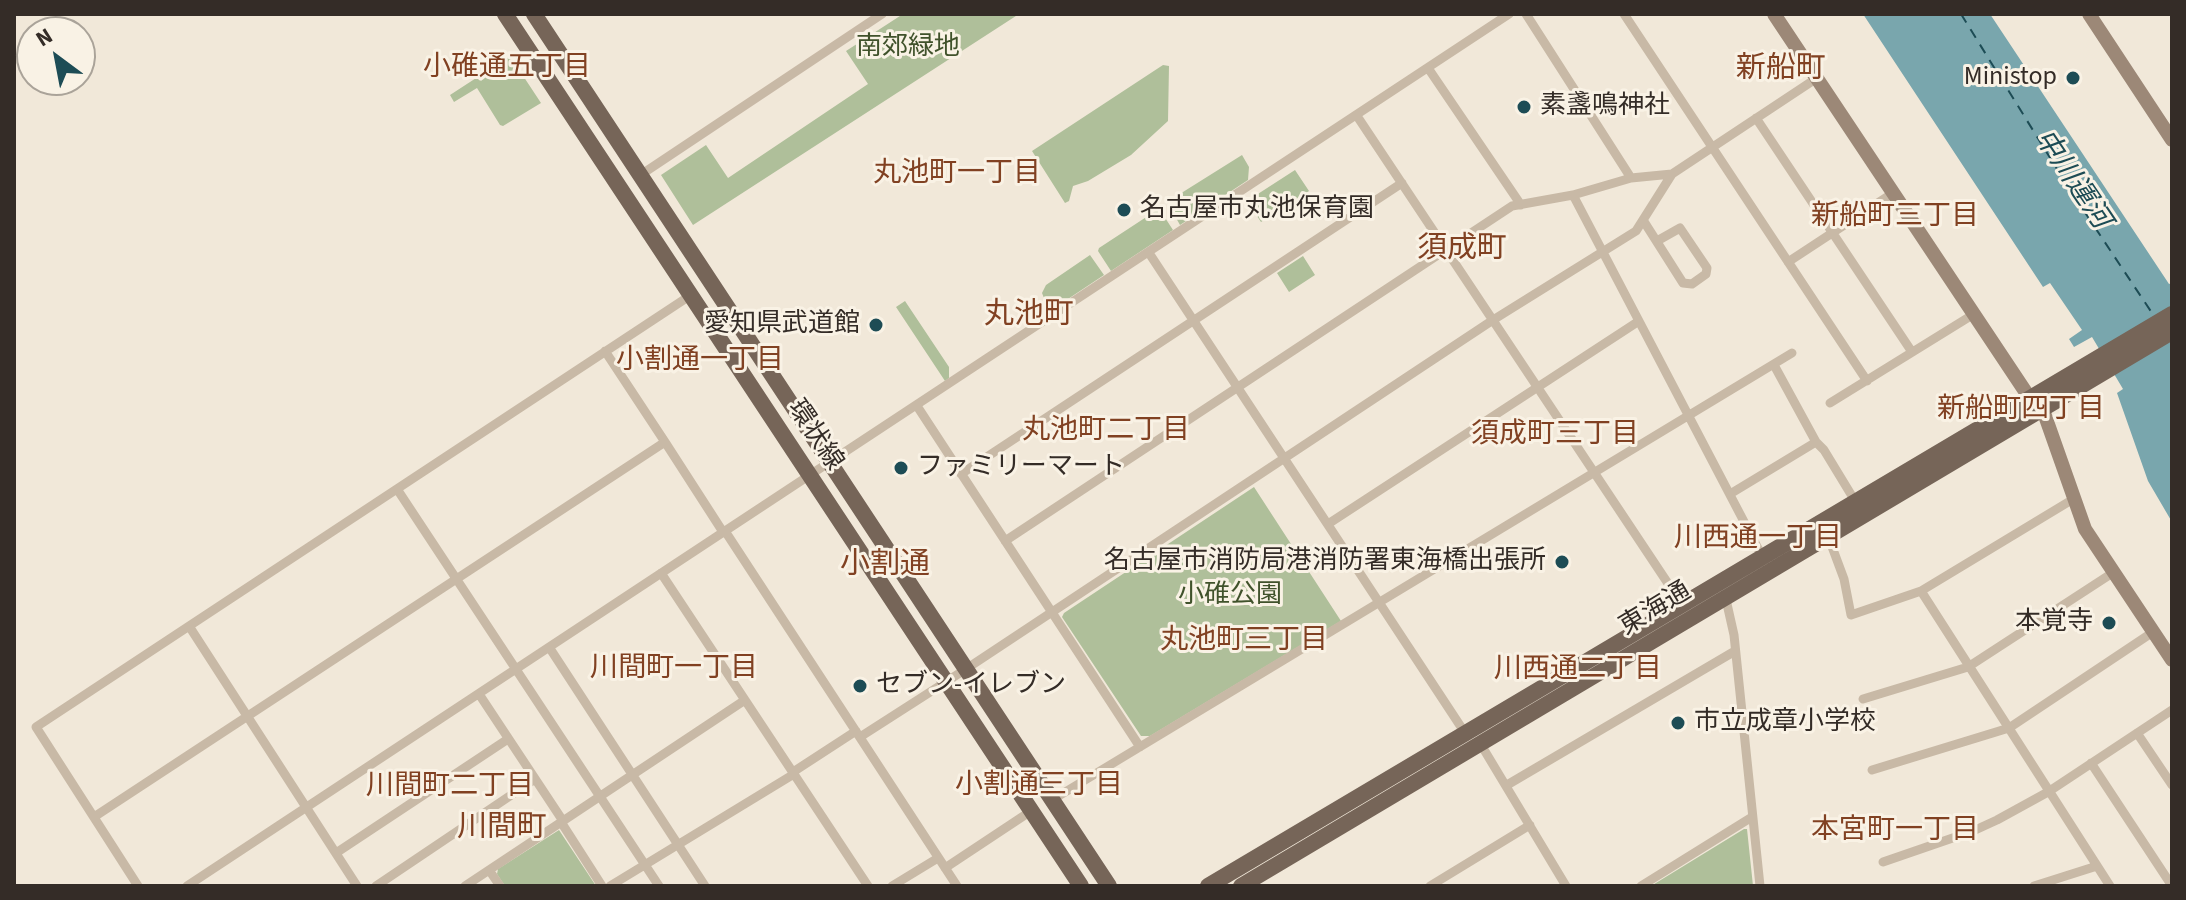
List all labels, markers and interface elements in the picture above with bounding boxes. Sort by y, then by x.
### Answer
north arrow [16,16,96,96]
text: N [30,20,59,55]
park label: 南郊緑地 [856,32,960,64]
district label: 小碓通五丁目 [423,52,591,86]
district label: 新船町 [1736,52,1826,88]
place label: Ministop [1964,62,2057,94]
marker: Ministop [2064,69,2082,87]
place label: 素盞鳴神社 [1540,91,1670,123]
marker: 素盞鳴神社 [1515,98,1533,116]
water label: 中川運河 [2026,124,2116,236]
district label: 丸池町一丁目 [873,158,1041,192]
place label: 名古屋市丸池保育園 [1140,194,1374,226]
marker: 名古屋市丸池保育園 [1115,201,1133,219]
district label: 新船町三丁目 [1811,201,1979,235]
district label: 須成町 [1417,232,1507,268]
district label: 丸池町 [984,298,1074,334]
place label: 愛知県武道館 [704,309,860,341]
marker: 愛知県武道館 [867,316,885,334]
district label: 小割通一丁目 [616,345,784,379]
district label: 新船町四丁目 [1937,394,2105,428]
street label: 環状線 [779,395,849,477]
district label: 丸池町二丁目 [1022,415,1190,449]
district label: 須成町三丁目 [1471,419,1639,453]
place label: ファミリーマート [917,452,1125,484]
marker: ファミリーマート [892,459,910,477]
district label: 川西通一丁目 [1674,523,1842,557]
place label: 名古屋市消防局港消防署東海橋出張所 [1104,546,1546,578]
district label: 小割通 [840,548,930,584]
marker: 名古屋市消防局港消防署東海橋出張所 [1553,553,1571,571]
street label: 東海通 [1615,577,1697,643]
park label: 小碓公園 [1178,580,1282,612]
place label: 本覚寺 [2015,607,2093,639]
marker: 本覚寺 [2100,614,2118,632]
district label: 丸池町三丁目 [1160,625,1328,659]
district label: 川間町一丁目 [590,653,758,687]
district label: 川西通二丁目 [1494,654,1662,688]
place label: セブン-イレブン [876,670,1066,702]
marker: セブン-イレブン [851,677,869,695]
place label: 市立成章小学校 [1694,707,1876,739]
marker: 市立成章小学校 [1669,714,1687,732]
district label: 小割通三丁目 [955,770,1123,804]
district label: 川間町二丁目 [366,771,534,805]
district label: 川間町 [457,811,547,847]
district label: 本宮町一丁目 [1811,815,1979,849]

